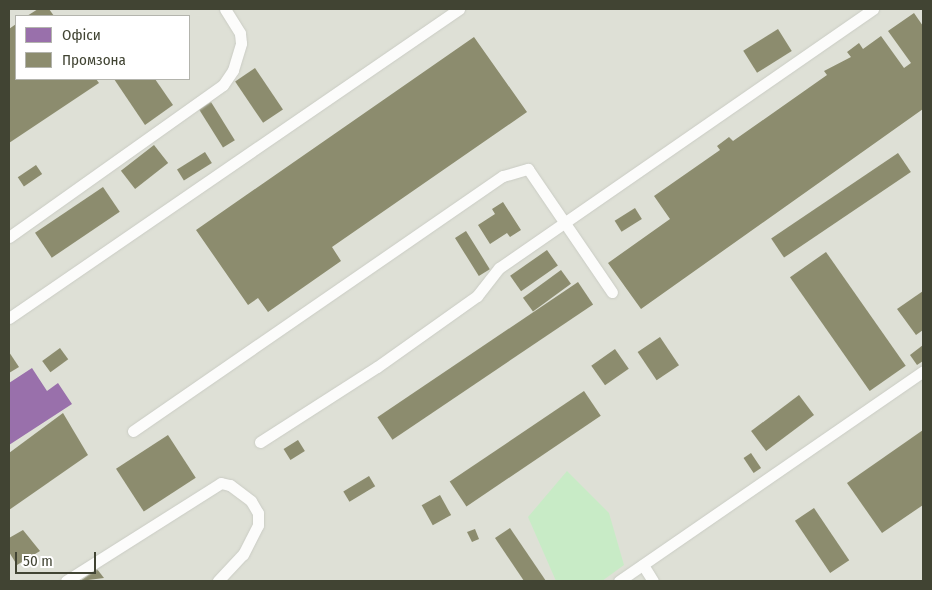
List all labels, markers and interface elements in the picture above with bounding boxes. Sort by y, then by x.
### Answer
legend [15,15,190,80]
text: Офіси [62,26,101,44]
text: Промзона [62,51,126,69]
scale bar [18,542,99,574]
text: 50 m [23,552,53,570]

